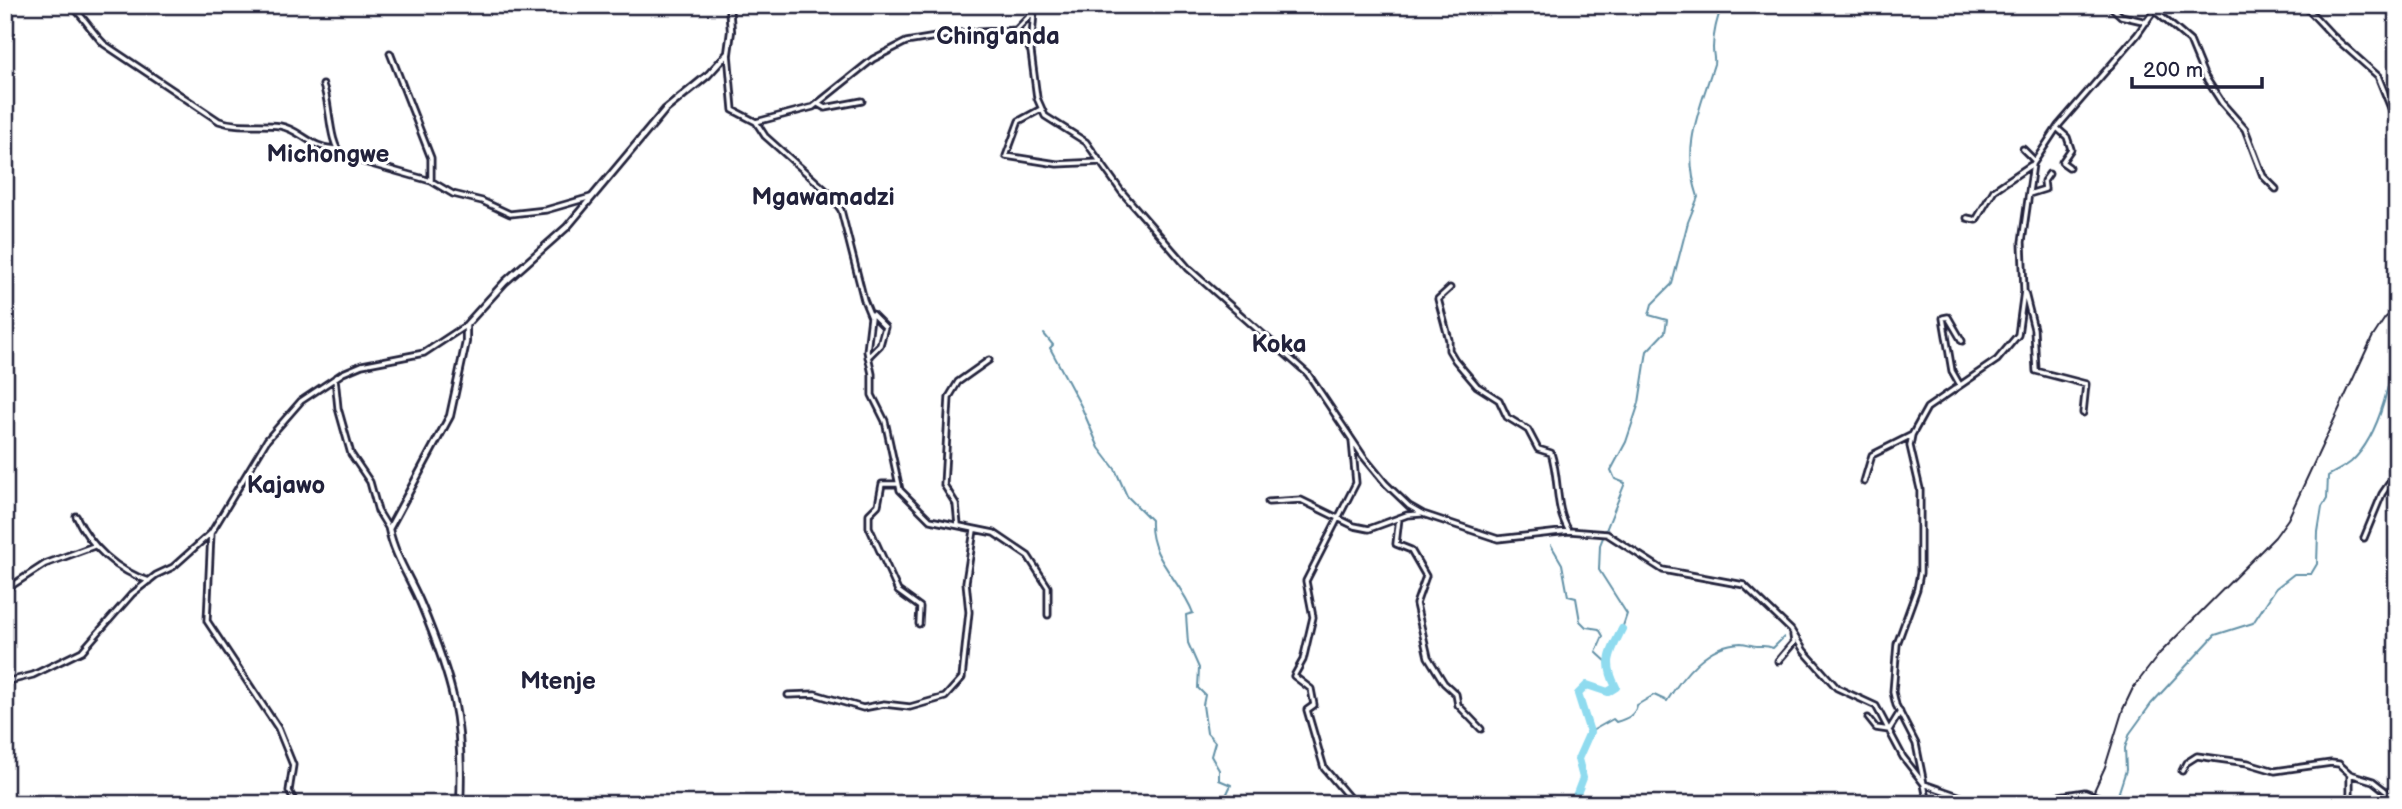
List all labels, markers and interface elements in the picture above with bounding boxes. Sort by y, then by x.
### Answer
district label: Ching'anda [936,22,1060,51]
scale bar [2132,46,2262,90]
text: 200 m [2143,58,2203,83]
district label: Michongwe [267,140,390,169]
district label: Mgawamadzi [751,183,895,212]
district label: Koka [1252,330,1306,359]
district label: Kajawo [247,471,325,500]
district label: Mtenje [520,667,596,696]

